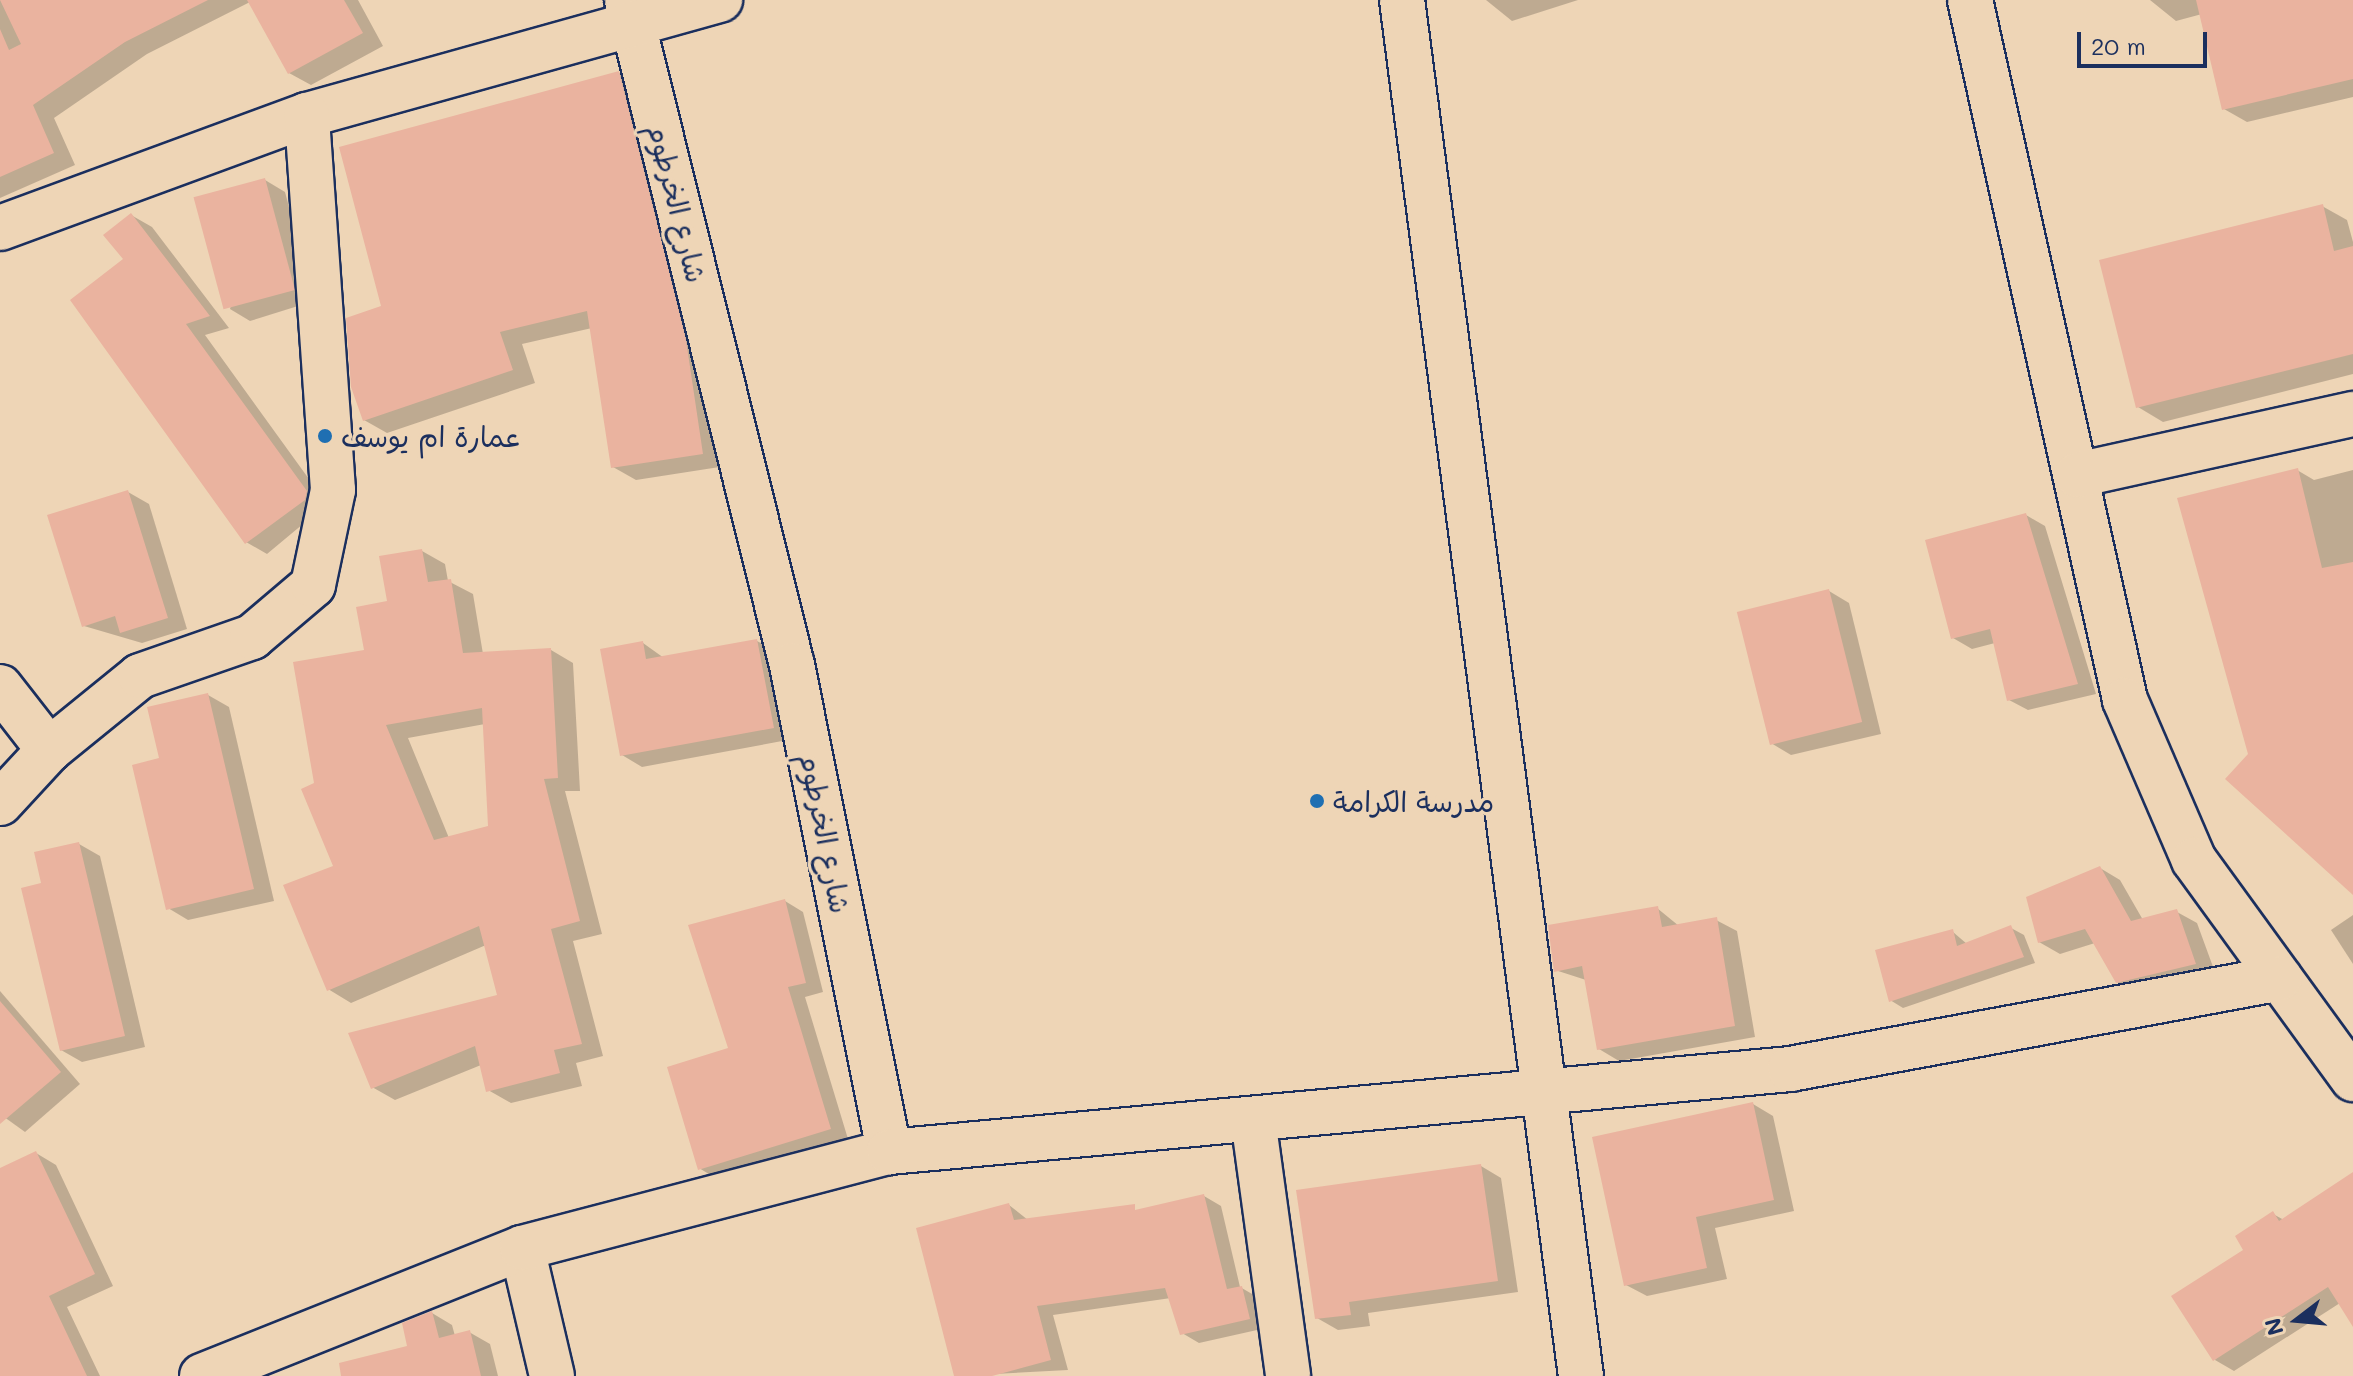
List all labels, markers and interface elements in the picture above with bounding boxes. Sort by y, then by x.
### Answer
scale bar [2081,16,2211,66]
text: 20 m [2091,30,2146,61]
street label: شارع الخرطوم [642,120,714,286]
place label: عمارة ام يوسف [341,419,522,453]
marker: عمارة ام يوسف [316,427,334,445]
street label: شارع الخرطوم [794,750,858,916]
place label: مدرسة الكرامة [1333,784,1494,818]
marker: مدرسة الكرامة [1308,792,1326,810]
north arrow [2257,1280,2337,1360]
text: N [2257,1315,2290,1339]

